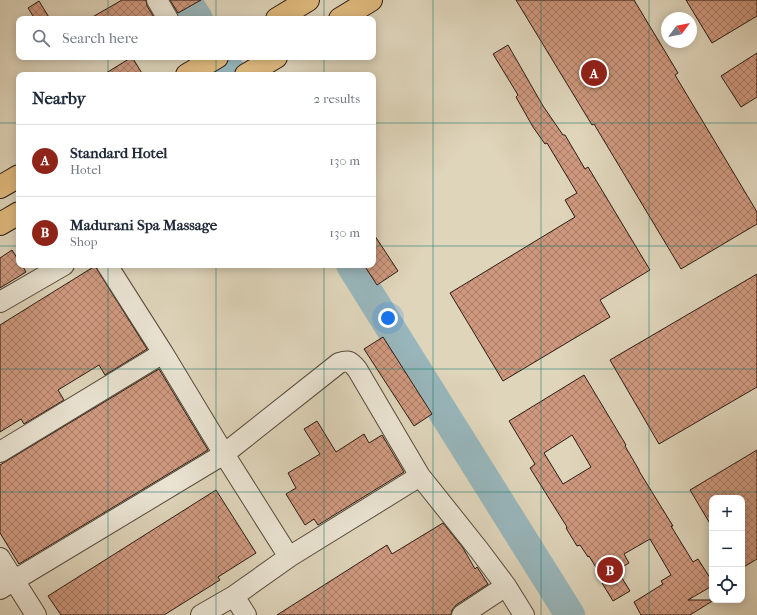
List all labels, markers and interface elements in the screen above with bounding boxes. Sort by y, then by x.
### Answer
north arrow [661,12,697,48]
search box [16,16,376,60]
icon: search [30,27,52,49]
text: Search here [62,29,138,47]
pin: A [581,58,607,88]
text: Nearby [32,88,86,108]
text: 2 results [314,91,360,106]
text: Standard Hotel [70,144,167,162]
text: A [41,153,49,168]
text: 130 m [329,153,360,168]
text: Hotel [70,162,101,177]
text: Madurani Spa Massage [70,216,217,234]
text: B [41,225,49,240]
text: 130 m [329,225,360,240]
text: Shop [70,234,98,249]
your location [378,308,398,328]
map controls [709,495,745,603]
button: + [709,495,745,531]
button: − [709,531,745,567]
pin: B [597,555,623,585]
button: locate [709,567,745,603]

